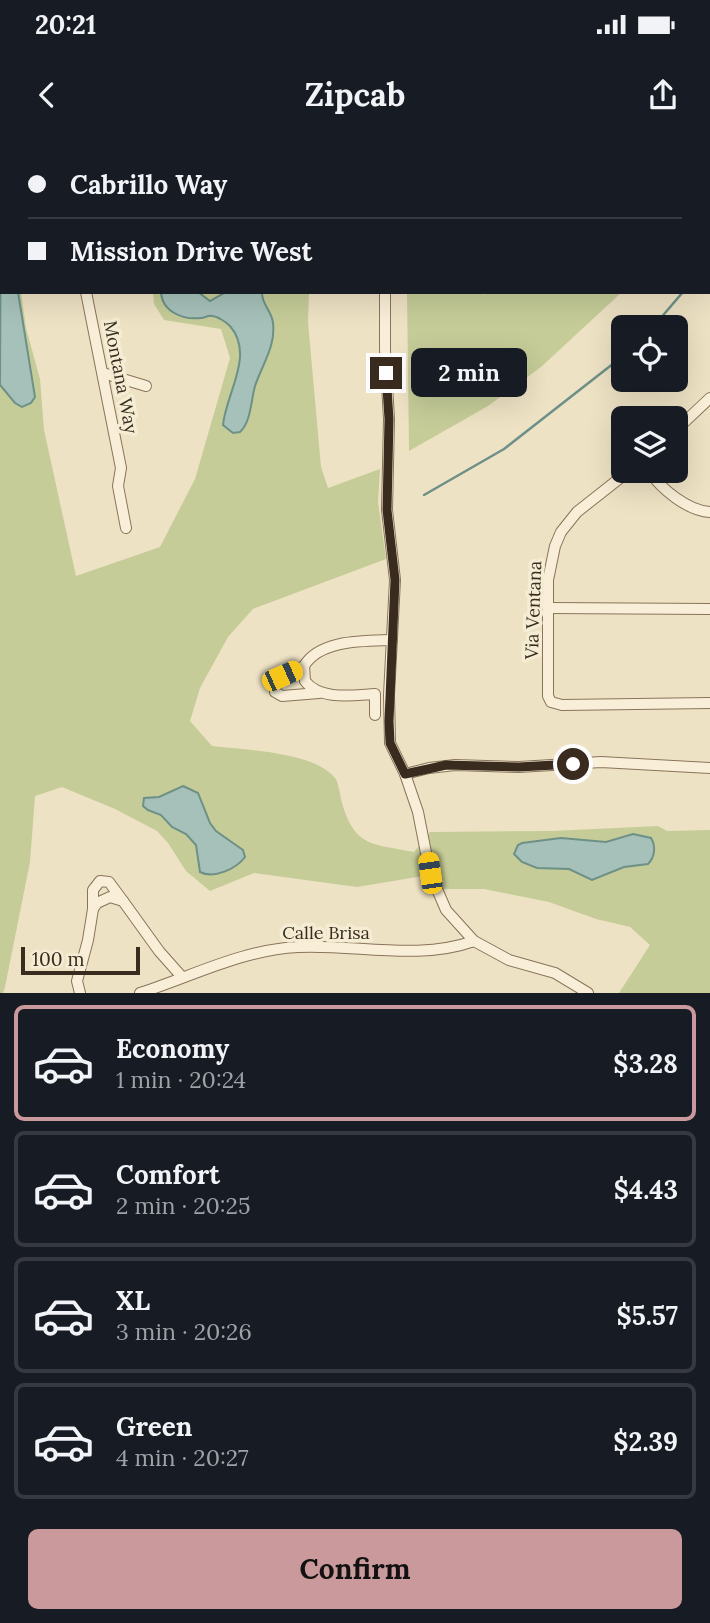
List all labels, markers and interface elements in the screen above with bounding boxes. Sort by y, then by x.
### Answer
text: 20:21 [35,8,96,41]
text: Zipcab [305,74,405,115]
icon: back [28,76,66,114]
icon: share [644,76,682,114]
text: Cabrillo Way [70,168,227,201]
text: Mission Drive West [70,235,312,268]
map controls [611,315,688,483]
button: locate [611,315,688,392]
street label: Montana Way [99,319,143,436]
callout: 2 min [410,348,526,398]
route end [370,357,402,389]
text: 2 min [438,358,500,387]
button: layers [611,406,688,483]
street label: Via Ventana [520,560,546,661]
car [259,658,306,694]
route start [557,748,589,780]
car [417,851,444,895]
street label: Calle Brisa [282,921,370,944]
scale bar [21,944,140,976]
text: 100 m [32,947,85,971]
icon: car [32,1032,95,1095]
text: Economy [116,1032,229,1065]
text: $3.28 [613,1047,678,1080]
text: 1 min · 20:24 [116,1065,246,1094]
icon: car [32,1158,95,1221]
text: Comfort [116,1158,220,1191]
text: $4.43 [614,1173,678,1206]
text: 2 min · 20:25 [116,1191,251,1220]
icon: car [32,1284,95,1347]
text: XL [116,1284,150,1317]
text: $5.57 [616,1299,678,1332]
text: 3 min · 20:26 [116,1317,252,1346]
icon: car [32,1410,95,1473]
text: Green [116,1410,192,1443]
text: $2.39 [613,1425,678,1458]
text: 4 min · 20:27 [116,1443,249,1472]
button: Confirm [28,1529,682,1609]

